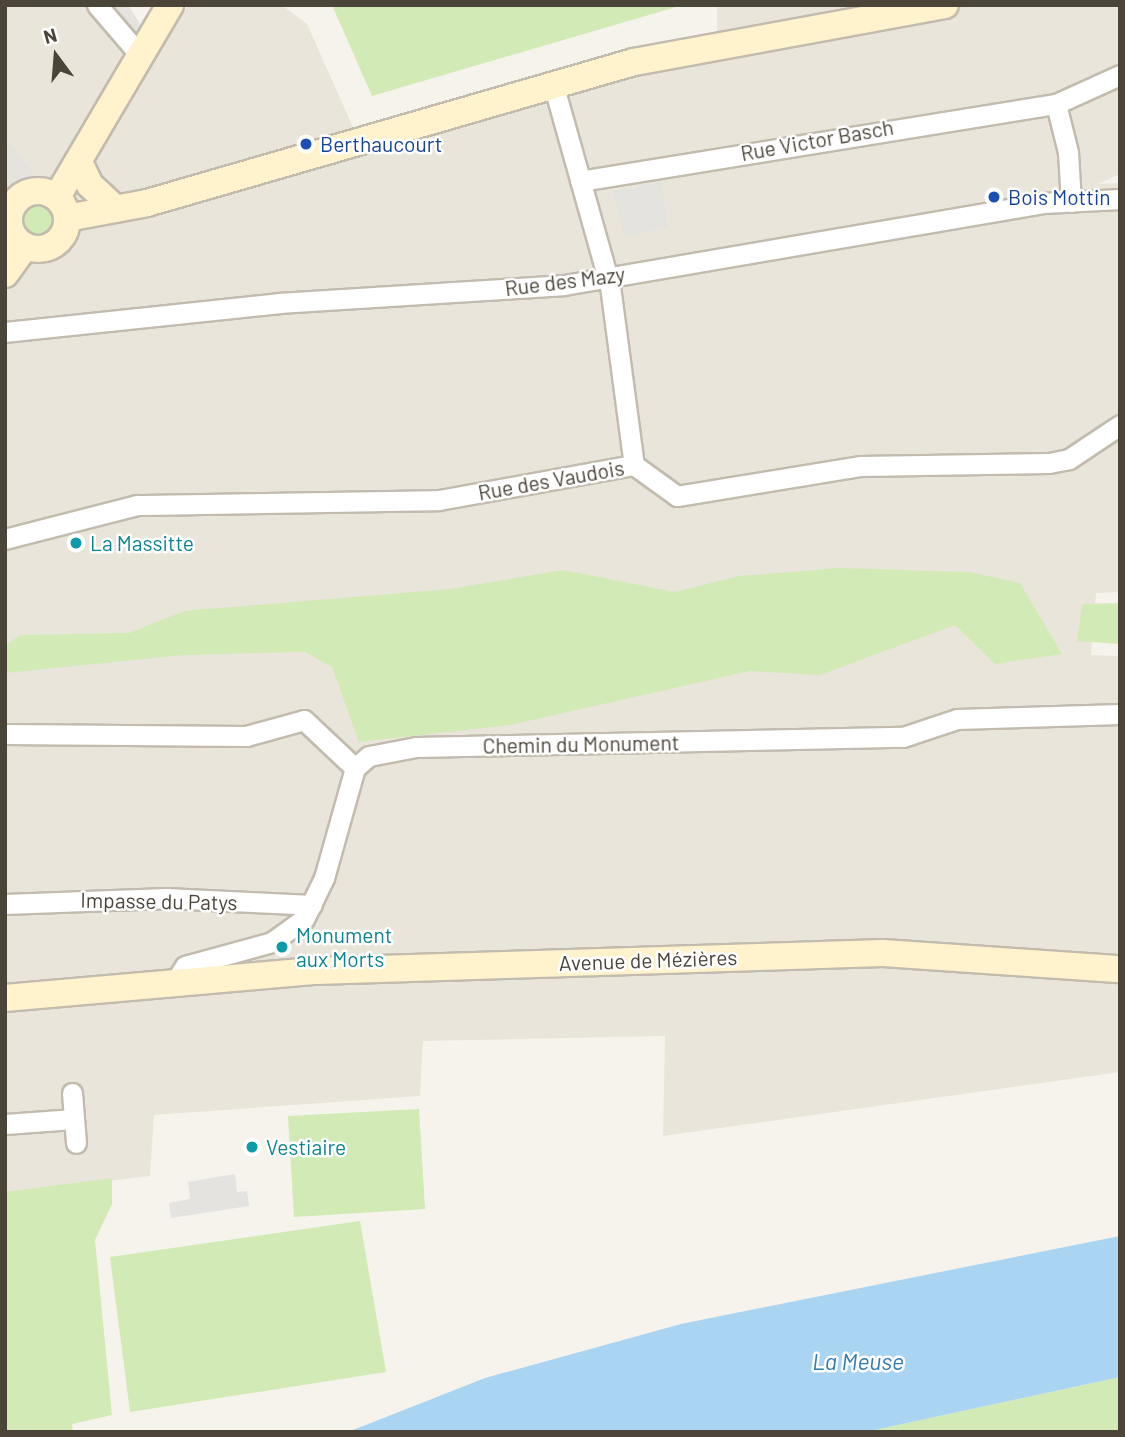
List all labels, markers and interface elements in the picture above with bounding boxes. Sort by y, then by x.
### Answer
north arrow [21,21,91,91]
text: N [41,23,59,48]
street label: Rue Victor Basch [739,114,895,166]
place label: Berthaucourt [320,131,442,157]
marker: Berthaucourt [298,136,314,152]
place label: Bois Mottin [1008,184,1111,210]
marker: Bois Mottin [986,189,1002,205]
street label: Rue des Mazy [503,261,627,301]
street label: Rue des Vaudois [476,455,626,505]
place label: La Massitte [90,530,194,556]
marker: La Massitte [68,535,84,551]
street label: Chemin du Monument [482,730,680,758]
street label: Impasse du Patys [80,887,238,915]
place label: Monument aux Morts [296,922,392,972]
marker: Monument aux Morts [274,939,290,955]
street label: Avenue de Mézières [558,944,738,976]
place label: Vestiaire [266,1134,346,1160]
marker: Vestiaire [244,1139,260,1155]
water label: La Meuse [812,1347,904,1375]

